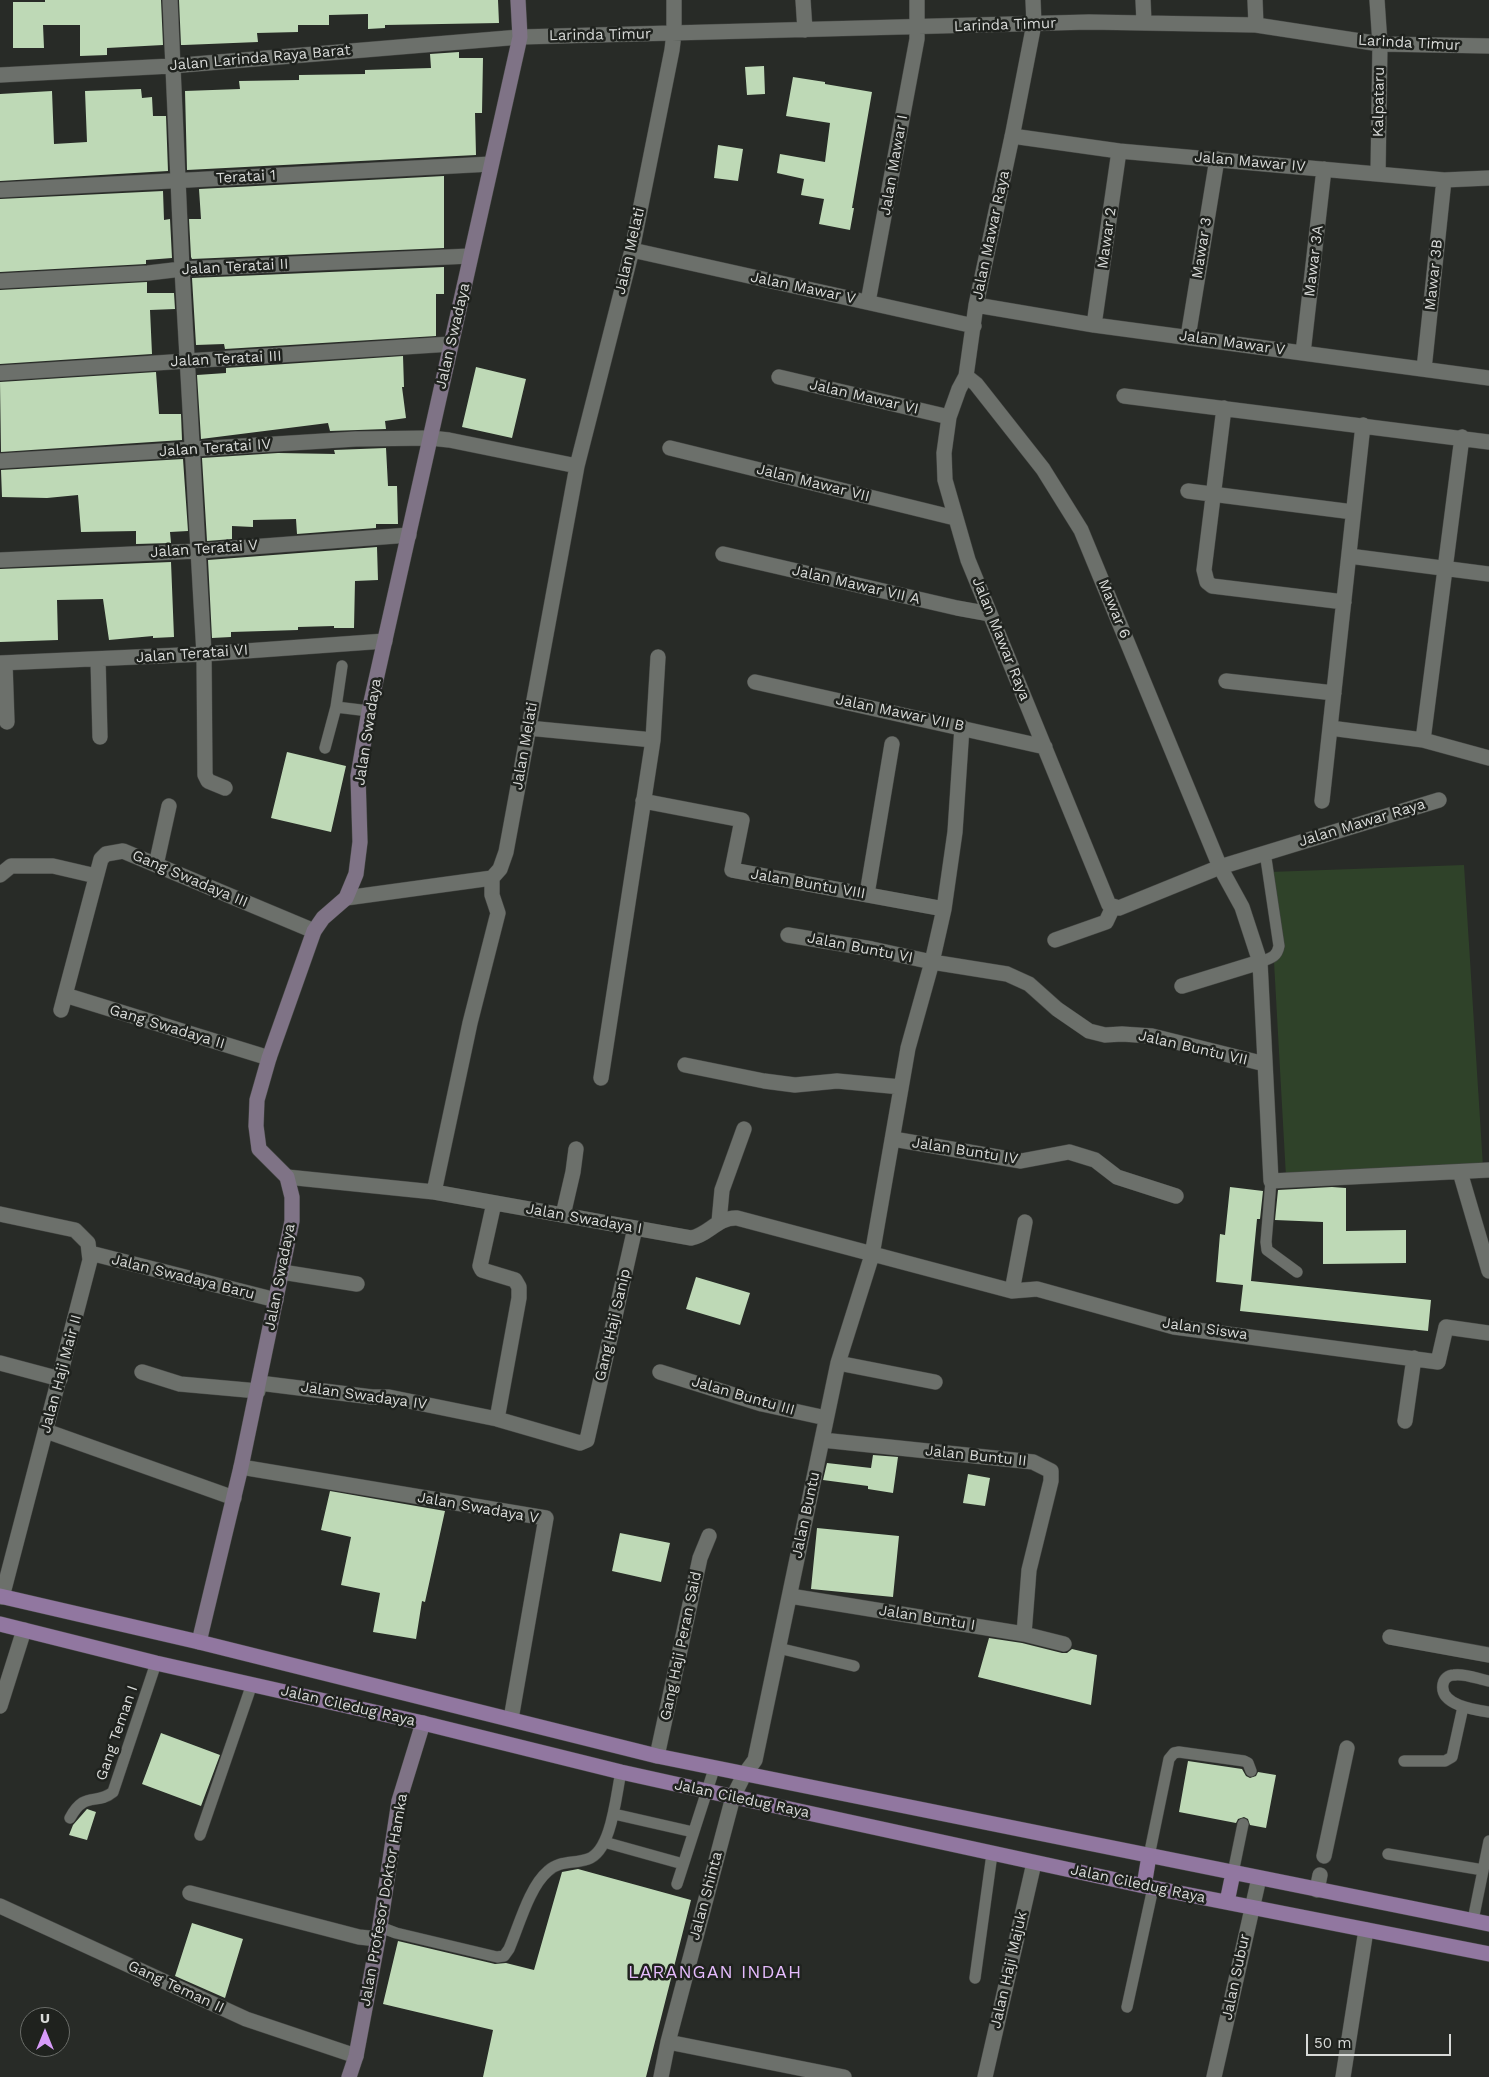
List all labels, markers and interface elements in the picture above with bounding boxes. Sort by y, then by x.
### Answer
street label: Larinda Timur [954,14,1056,36]
street label: Larinda Timur [549,25,651,45]
street label: Larinda Timur [1357,31,1461,55]
street label: Jalan Larinda Raya Barat [169,41,351,75]
street label: Kalpataru [1369,67,1389,137]
street label: Jalan Mawar I [876,113,912,217]
street label: Jalan Mawar IV [1194,148,1306,176]
street label: Teratai 1 [216,166,276,188]
street label: Jalan Mawar Raya [969,169,1013,301]
street label: Jalan Melati [611,206,649,296]
street label: Mawar 2 [1094,206,1120,270]
street label: Mawar 3 [1188,216,1216,280]
street label: Mawar 3A [1301,224,1327,298]
street label: Mawar 3B [1421,238,1447,312]
street label: Jalan Teratai II [181,255,289,279]
street label: Jalan Mawar V [749,268,857,308]
street label: Jalan Swadaya [432,281,474,391]
street label: Jalan Mawar V [1178,327,1286,359]
street label: Jalan Teratai III [170,347,282,371]
street label: Jalan Mawar VI [808,376,920,418]
street label: Jalan Teratai IV [158,435,272,461]
street label: Jalan Mawar VII [755,460,871,506]
street label: Jalan Teratai V [150,536,258,562]
street label: Jalan Mawar VII A [790,562,922,608]
street label: Jalan Mawar Raya [968,575,1034,703]
street label: Mawar 6 [1094,577,1134,641]
street label: Jalan Teratai VI [135,641,249,667]
street label: Jalan Swadaya [351,677,385,787]
street label: Jalan Mawar VII B [834,691,966,735]
street label: Jalan Melati [508,701,542,791]
street label: Jalan Mawar Raya [1297,795,1427,851]
street label: Gang Swadaya III [129,846,251,912]
street label: Jalan Buntu VIII [749,865,867,903]
street label: Jalan Buntu VI [806,929,914,967]
street label: Gang Swadaya II [107,1001,227,1053]
street label: Jalan Buntu VII [1137,1027,1249,1069]
street label: Jalan Buntu IV [911,1134,1019,1168]
street label: Jalan Swadaya I [524,1200,644,1238]
street label: Jalan Swadaya [261,1222,299,1332]
street label: Jalan Swadaya Baru [110,1250,256,1304]
street label: Gang Haji Sanip [591,1267,635,1383]
street label: Jalan Haji Mair II [37,1313,85,1435]
street label: Jalan Siswa [1161,1314,1249,1344]
street label: Jalan Buntu III [689,1373,797,1419]
street label: Jalan Swadaya IV [300,1378,428,1414]
street label: Jalan Buntu II [924,1442,1028,1470]
street label: Jalan Buntu [788,1470,824,1560]
street label: Jalan Swadaya V [416,1488,540,1528]
street label: Gang Haji Peran Said [656,1570,706,1722]
street label: Jalan Buntu I [877,1601,977,1635]
street label: Jalan Ciledug Raya [279,1682,417,1730]
street label: Gang Teman I [92,1683,142,1783]
street label: Jalan Ciledug Raya [673,1776,811,1822]
street label: Jalan Profesor Doktor Hamka [356,1792,412,2008]
street label: Jalan Shinta [686,1850,726,1942]
street label: Jalan Ciledug Raya [1069,1861,1207,1907]
street label: Jalan Haji Majuk [987,1910,1031,2030]
street label: Jalan Subur [1218,1932,1254,2022]
street label: Gang Teman II [125,1957,227,2017]
district label: LARANGAN INDAH [626,1962,804,1984]
north arrow [20,2007,70,2057]
text: U [40,2010,50,2026]
scale bar [1309,2024,1454,2056]
text: 50 m [1314,2034,1351,2052]

